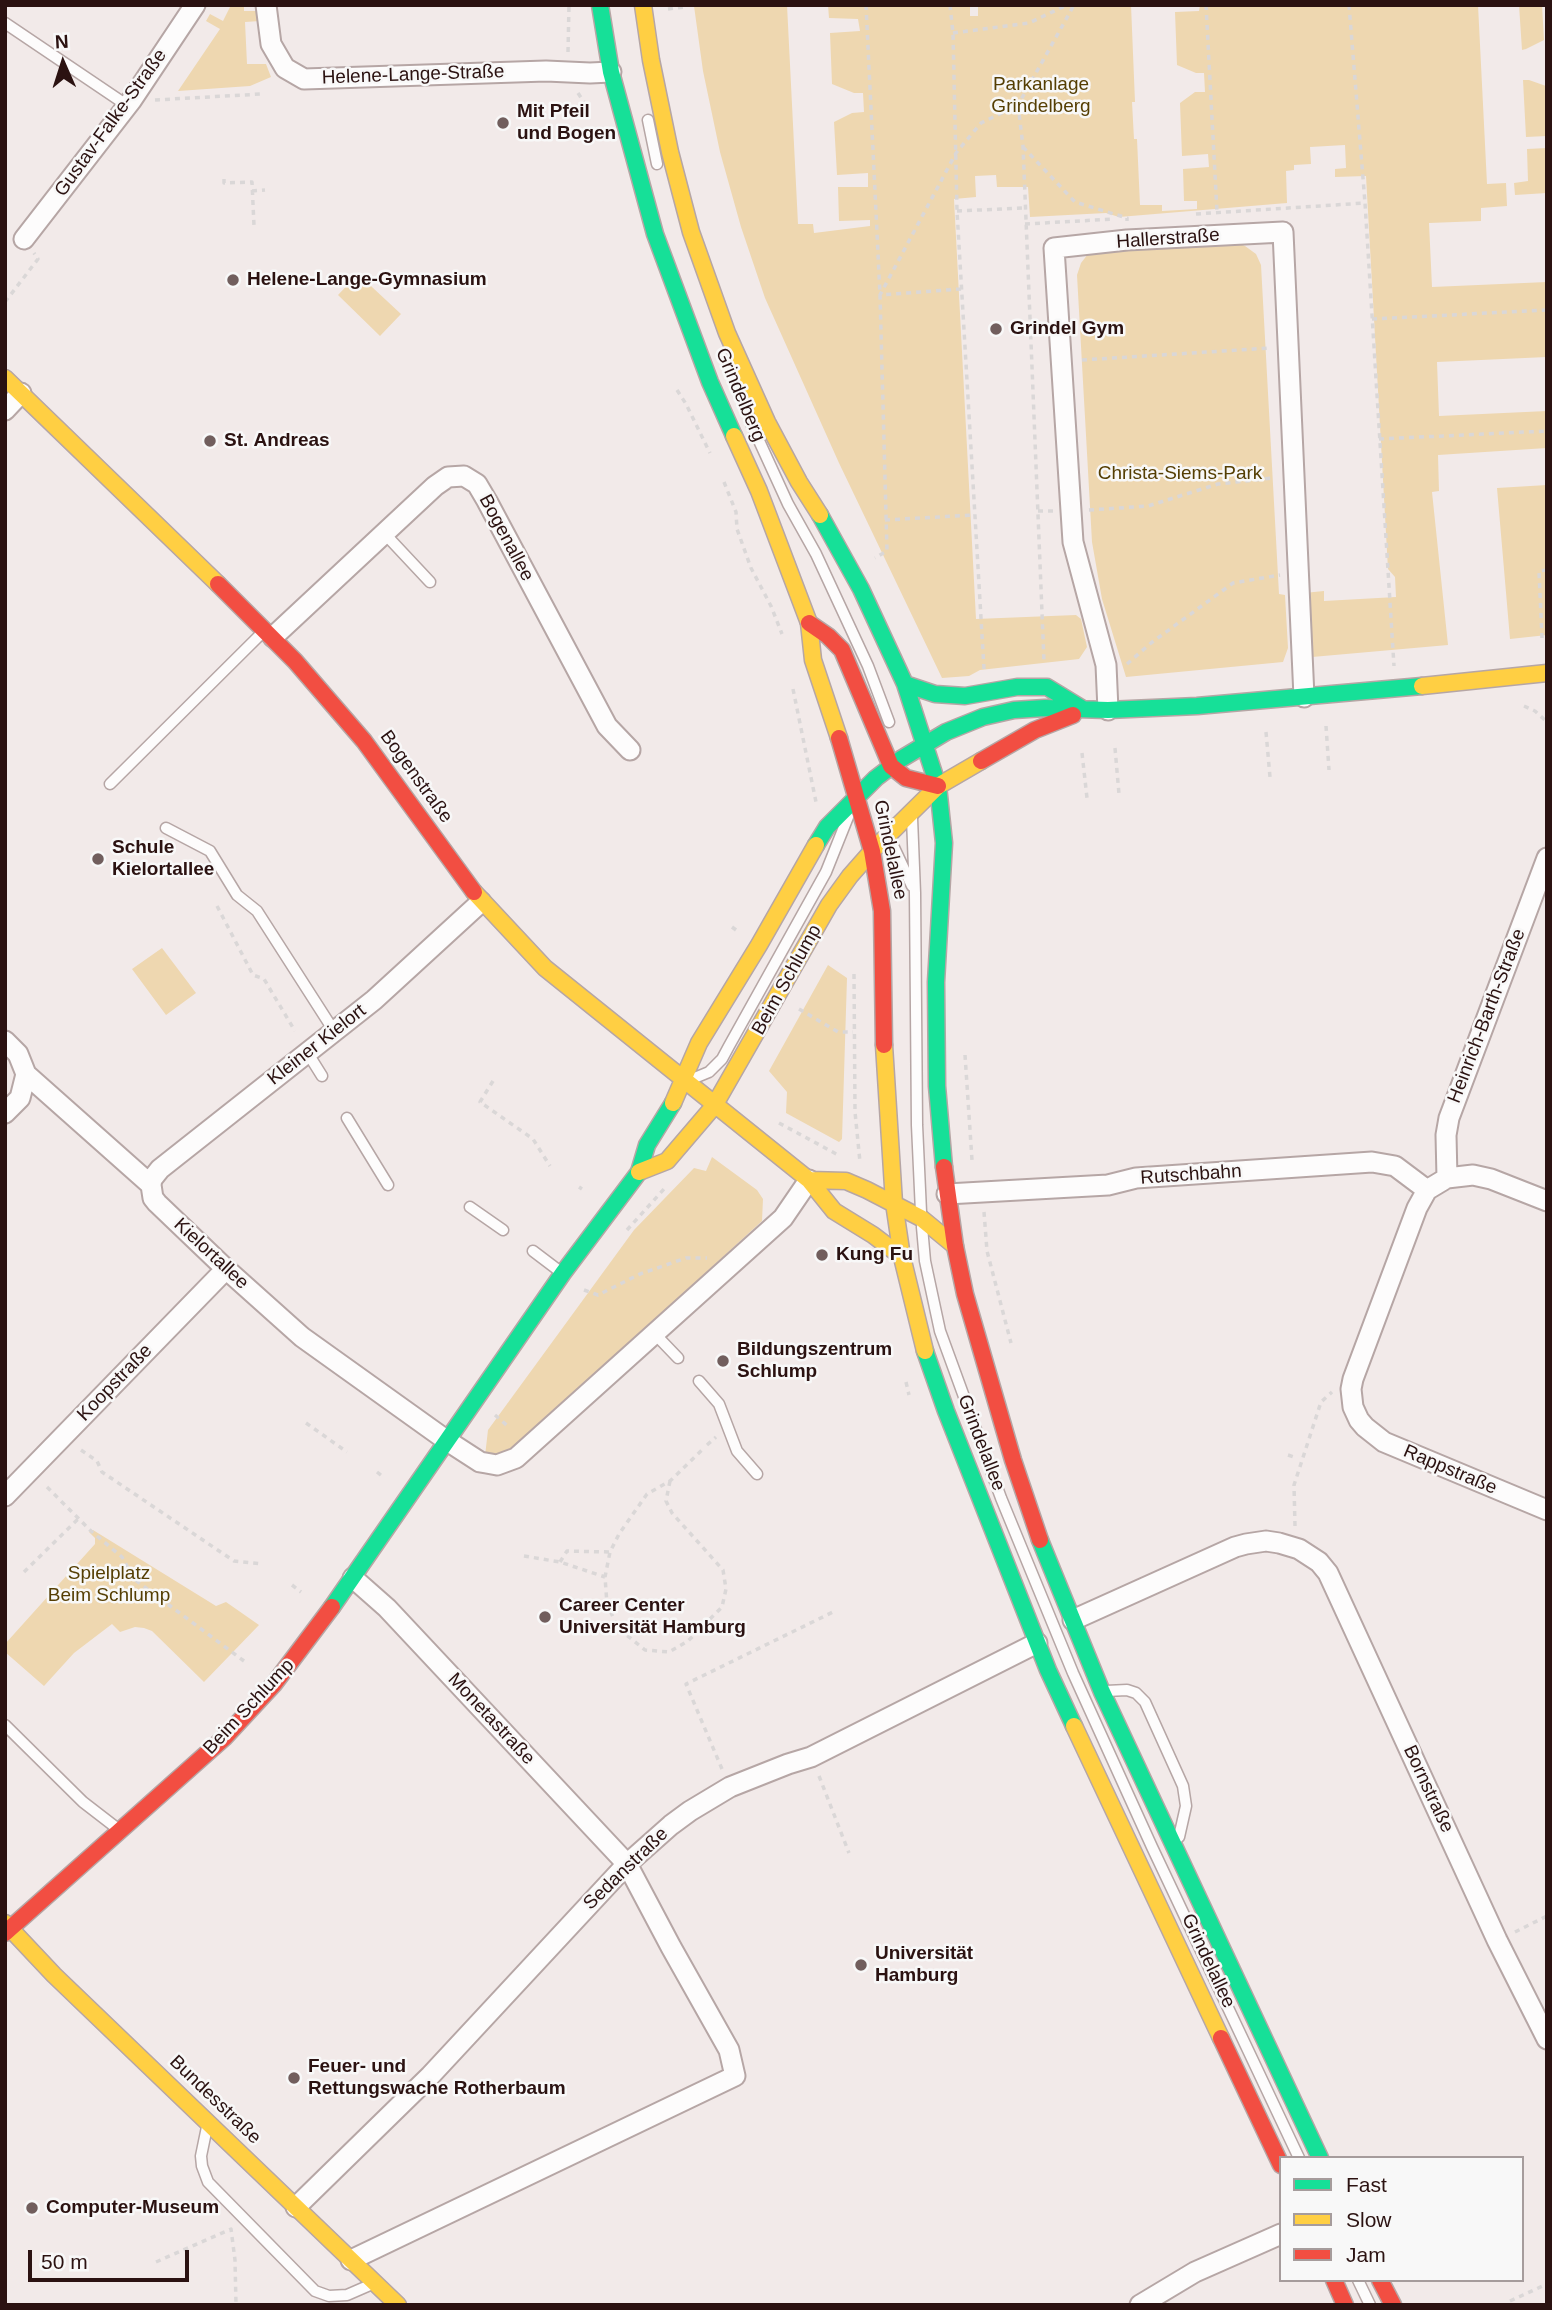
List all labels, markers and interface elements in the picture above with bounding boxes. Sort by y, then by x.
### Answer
north arrow [28,28,98,98]
text: N [54,31,69,52]
street label: Gustav-Falke-Straße [50,45,172,201]
street label: Helene-Lange-Straße [321,60,505,90]
park label: Parkanlage Grindelberg [991,74,1091,118]
place label: Mit Pfeil und Bogen [517,101,616,145]
marker: Mit Pfeil und Bogen [495,115,511,131]
street label: Hallerstraße [1116,224,1220,254]
place label: Helene-Lange-Gymnasium [247,269,487,291]
marker: Helene-Lange-Gymnasium [225,272,241,288]
place label: Grindel Gym [1010,318,1124,340]
marker: Grindel Gym [988,321,1004,337]
street label: Grindelberg [710,345,770,445]
place label: St. Andreas [224,430,330,452]
marker: St. Andreas [202,433,218,449]
park label: Christa-Siems-Park [1098,463,1262,485]
street label: Bogenallee [474,491,538,585]
street label: Bogenstraße [375,726,457,828]
street label: Grindelallee [868,798,912,902]
place label: Schule Kielortallee [112,837,214,881]
marker: Schule Kielortallee [90,851,106,867]
street label: Beim Schlump [747,921,827,1039]
street label: Heinrich-Barth-Straße [1443,926,1531,1106]
street label: Kleiner Kielort [263,1000,371,1090]
street label: Rutschbahn [1140,1160,1242,1190]
street label: Kielortallee [169,1214,253,1294]
place label: Kung Fu [836,1244,913,1266]
marker: Kung Fu [814,1247,830,1263]
place label: Bildungszentrum Schlump [737,1339,892,1383]
street label: Koopstraße [73,1340,157,1426]
marker: Bildungszentrum Schlump [715,1353,731,1369]
street label: Grindelallee [952,1392,1010,1494]
street label: Rappstraße [1400,1440,1500,1500]
park label: Spielplatz Beim Schlump [48,1563,170,1607]
place label: Career Center Universität Hamburg [559,1595,746,1639]
marker: Career Center Universität Hamburg [537,1609,553,1625]
street label: Beim Schlump [199,1654,299,1760]
street label: Monetastraße [443,1668,539,1770]
street label: Bornstraße [1398,1742,1458,1836]
street label: Sedanstraße [579,1823,673,1915]
street label: Grindelallee [1176,1910,1240,2012]
place label: Universität Hamburg [875,1943,973,1987]
marker: Universität Hamburg [853,1957,869,1973]
street label: Bundesstraße [165,2051,265,2149]
place label: Feuer- und Rettungswache Rotherbaum [308,2056,566,2100]
marker: Feuer- und Rettungswache Rotherbaum [286,2070,302,2086]
legend [1279,2156,1524,2282]
text: Fast [1346,2173,1387,2196]
place label: Computer-Museum [46,2197,219,2219]
marker: Computer-Museum [24,2200,40,2216]
text: Slow [1346,2208,1392,2231]
scale bar [32,2236,192,2280]
text: Jam [1346,2243,1386,2266]
text: 50 m [41,2250,88,2273]

